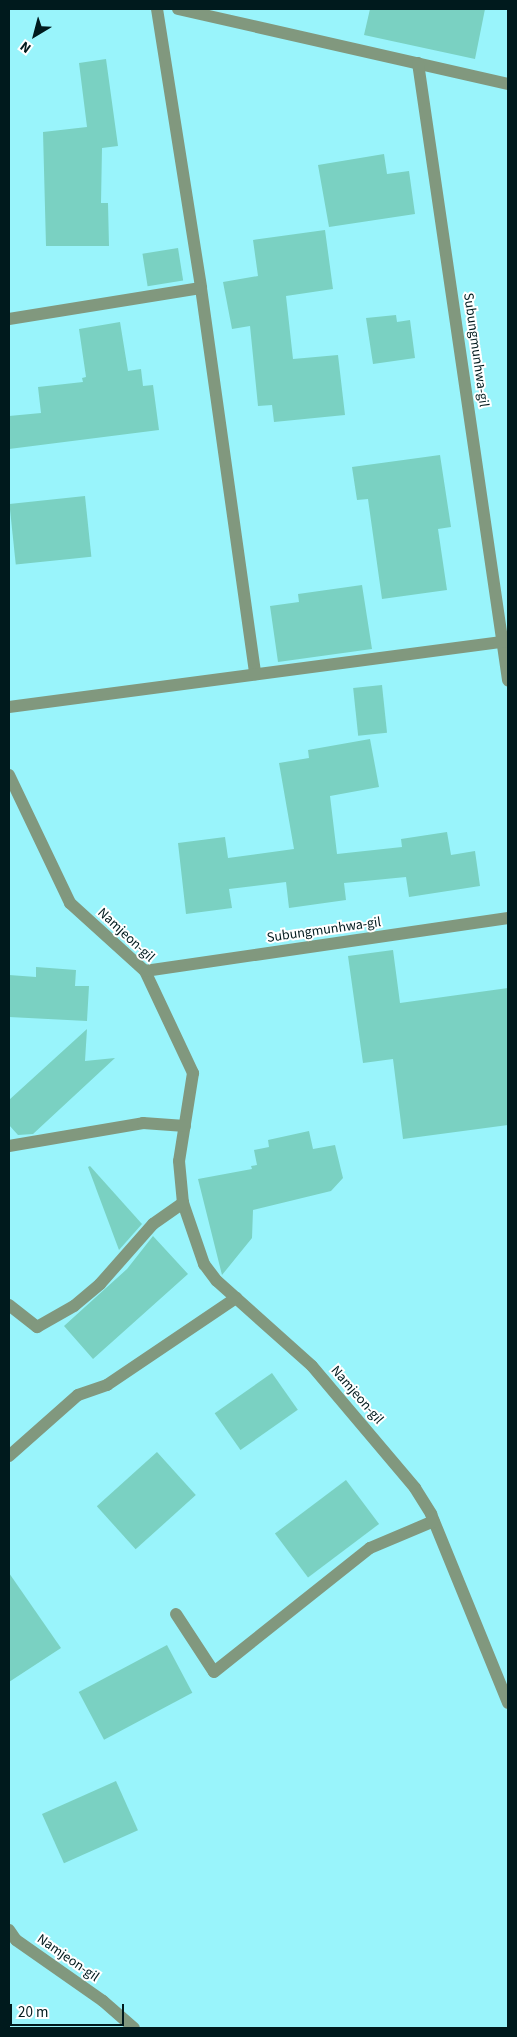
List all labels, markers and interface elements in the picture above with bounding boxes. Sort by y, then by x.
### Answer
north arrow [10,10,60,60]
text: N [16,36,36,58]
street label: Subungmunhwa-gil [460,292,492,408]
street label: Namjeon-gil [94,904,158,966]
street label: Subungmunhwa-gil [266,914,382,946]
street label: Namjeon-gil [327,1362,387,1428]
street label: Namjeon-gil [34,1931,102,1985]
scale bar [12,1994,126,2026]
text: 20 m [18,2002,48,2023]

